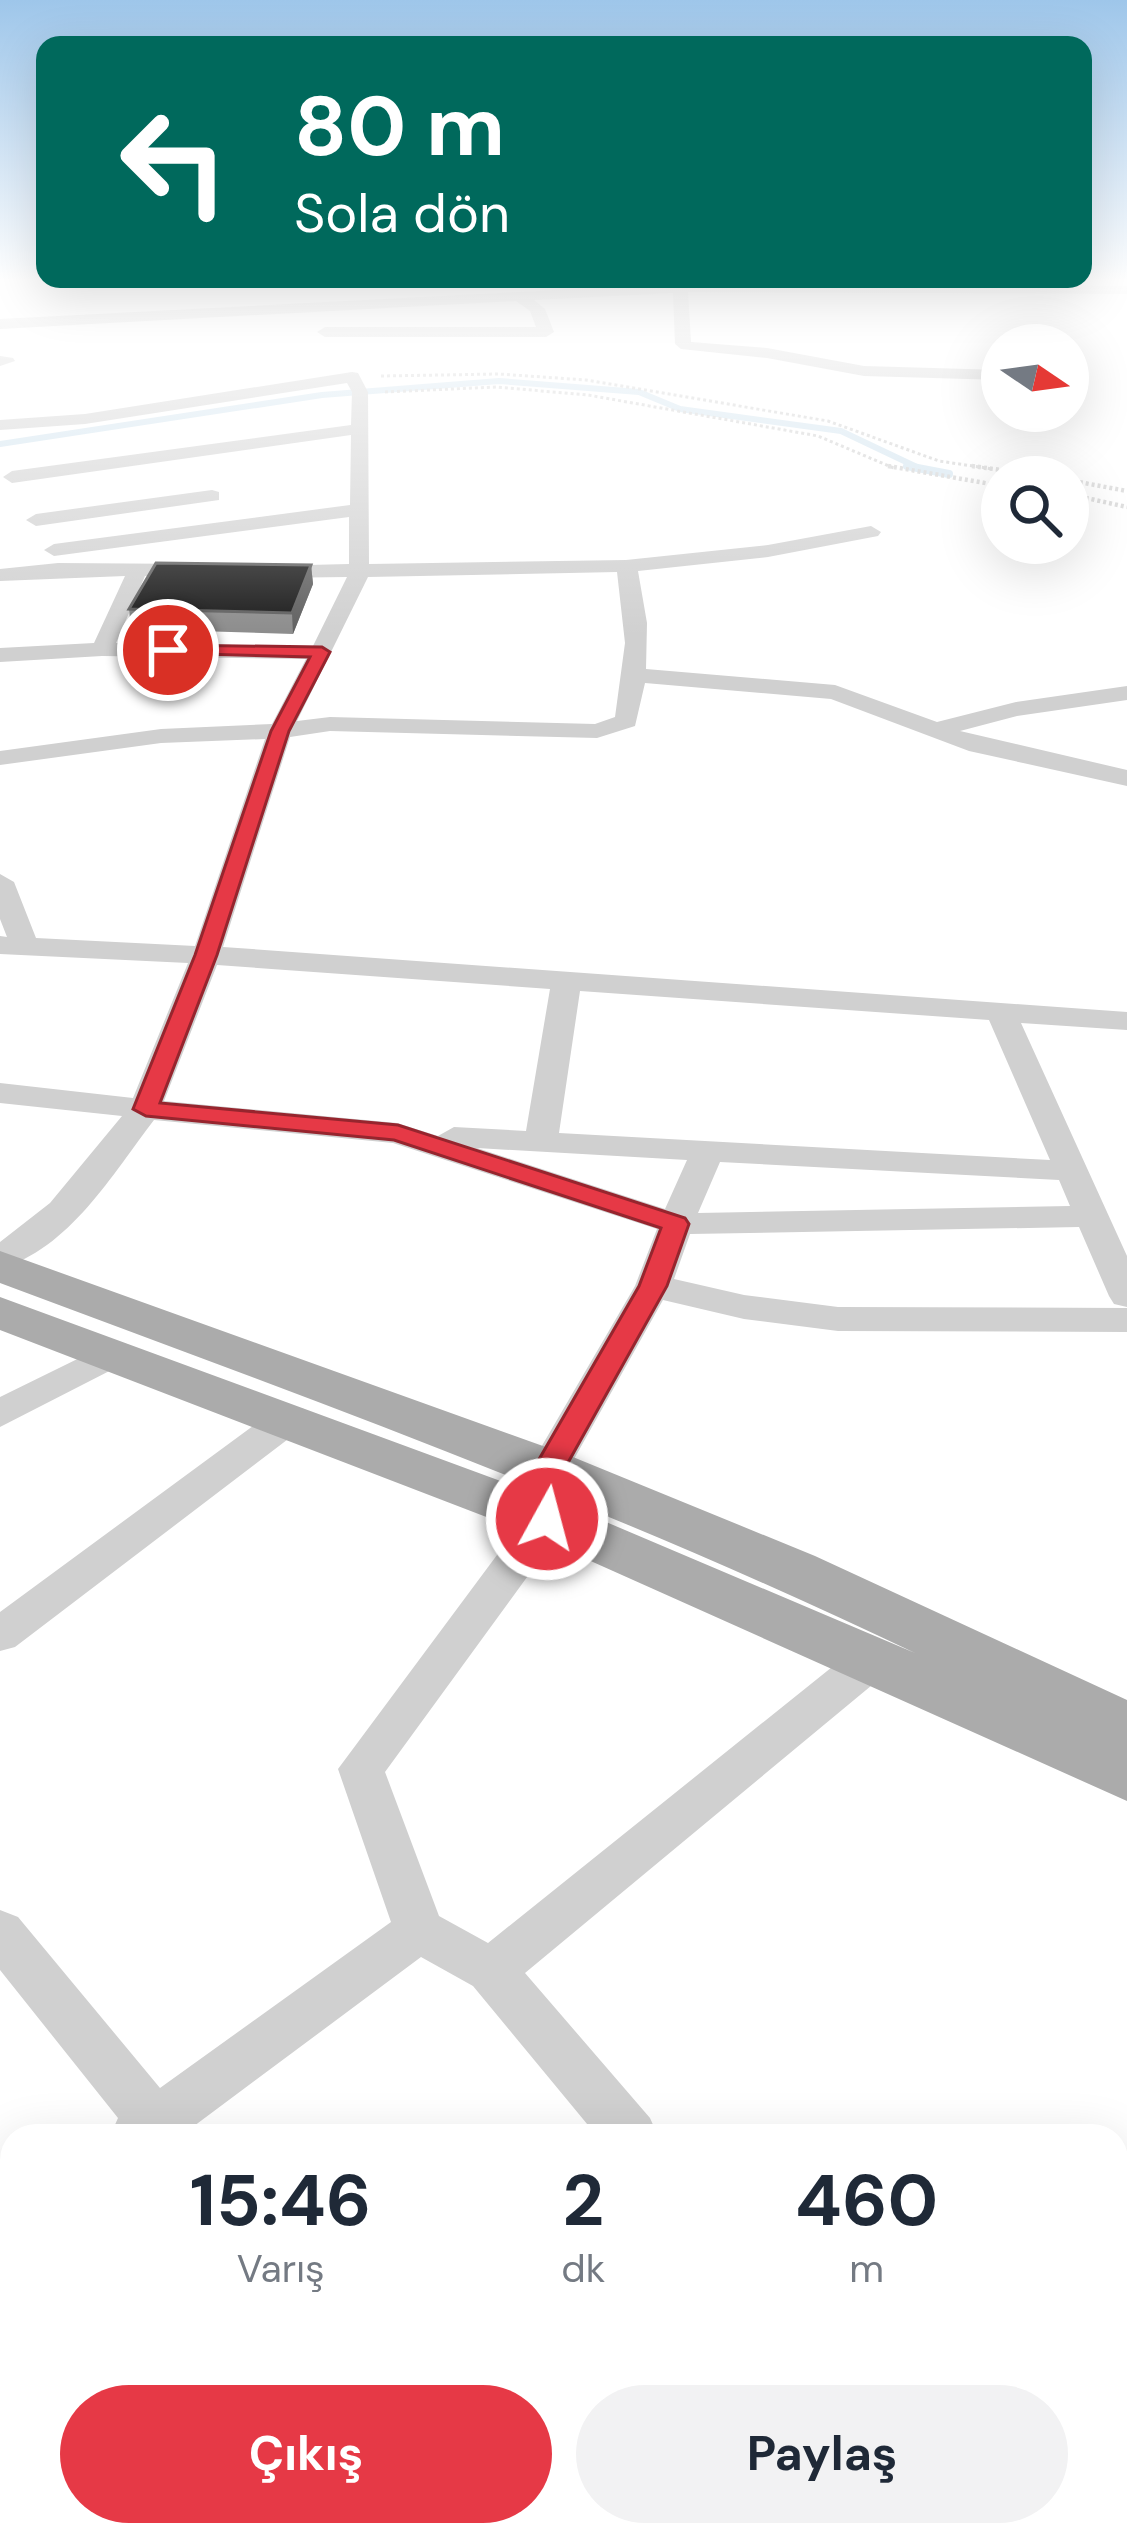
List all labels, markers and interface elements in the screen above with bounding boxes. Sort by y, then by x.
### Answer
text: 80 m [294,72,505,181]
icon: left [96,84,252,240]
text: Sola dön [294,178,510,249]
north arrow [981,324,1089,432]
map controls [981,324,1089,564]
button: search [981,456,1089,564]
pin [117,599,219,701]
icon: arrive [135,617,201,683]
position arrow [484,1456,610,1582]
text: 15:46 [190,2154,371,2247]
text: 2 [563,2154,604,2247]
text: 460 [795,2154,938,2247]
text: Varış [237,2243,325,2294]
text: dk [561,2243,605,2294]
text: m [849,2243,884,2294]
button: Çıkış [60,2385,552,2523]
button: Paylaş [576,2385,1068,2523]

